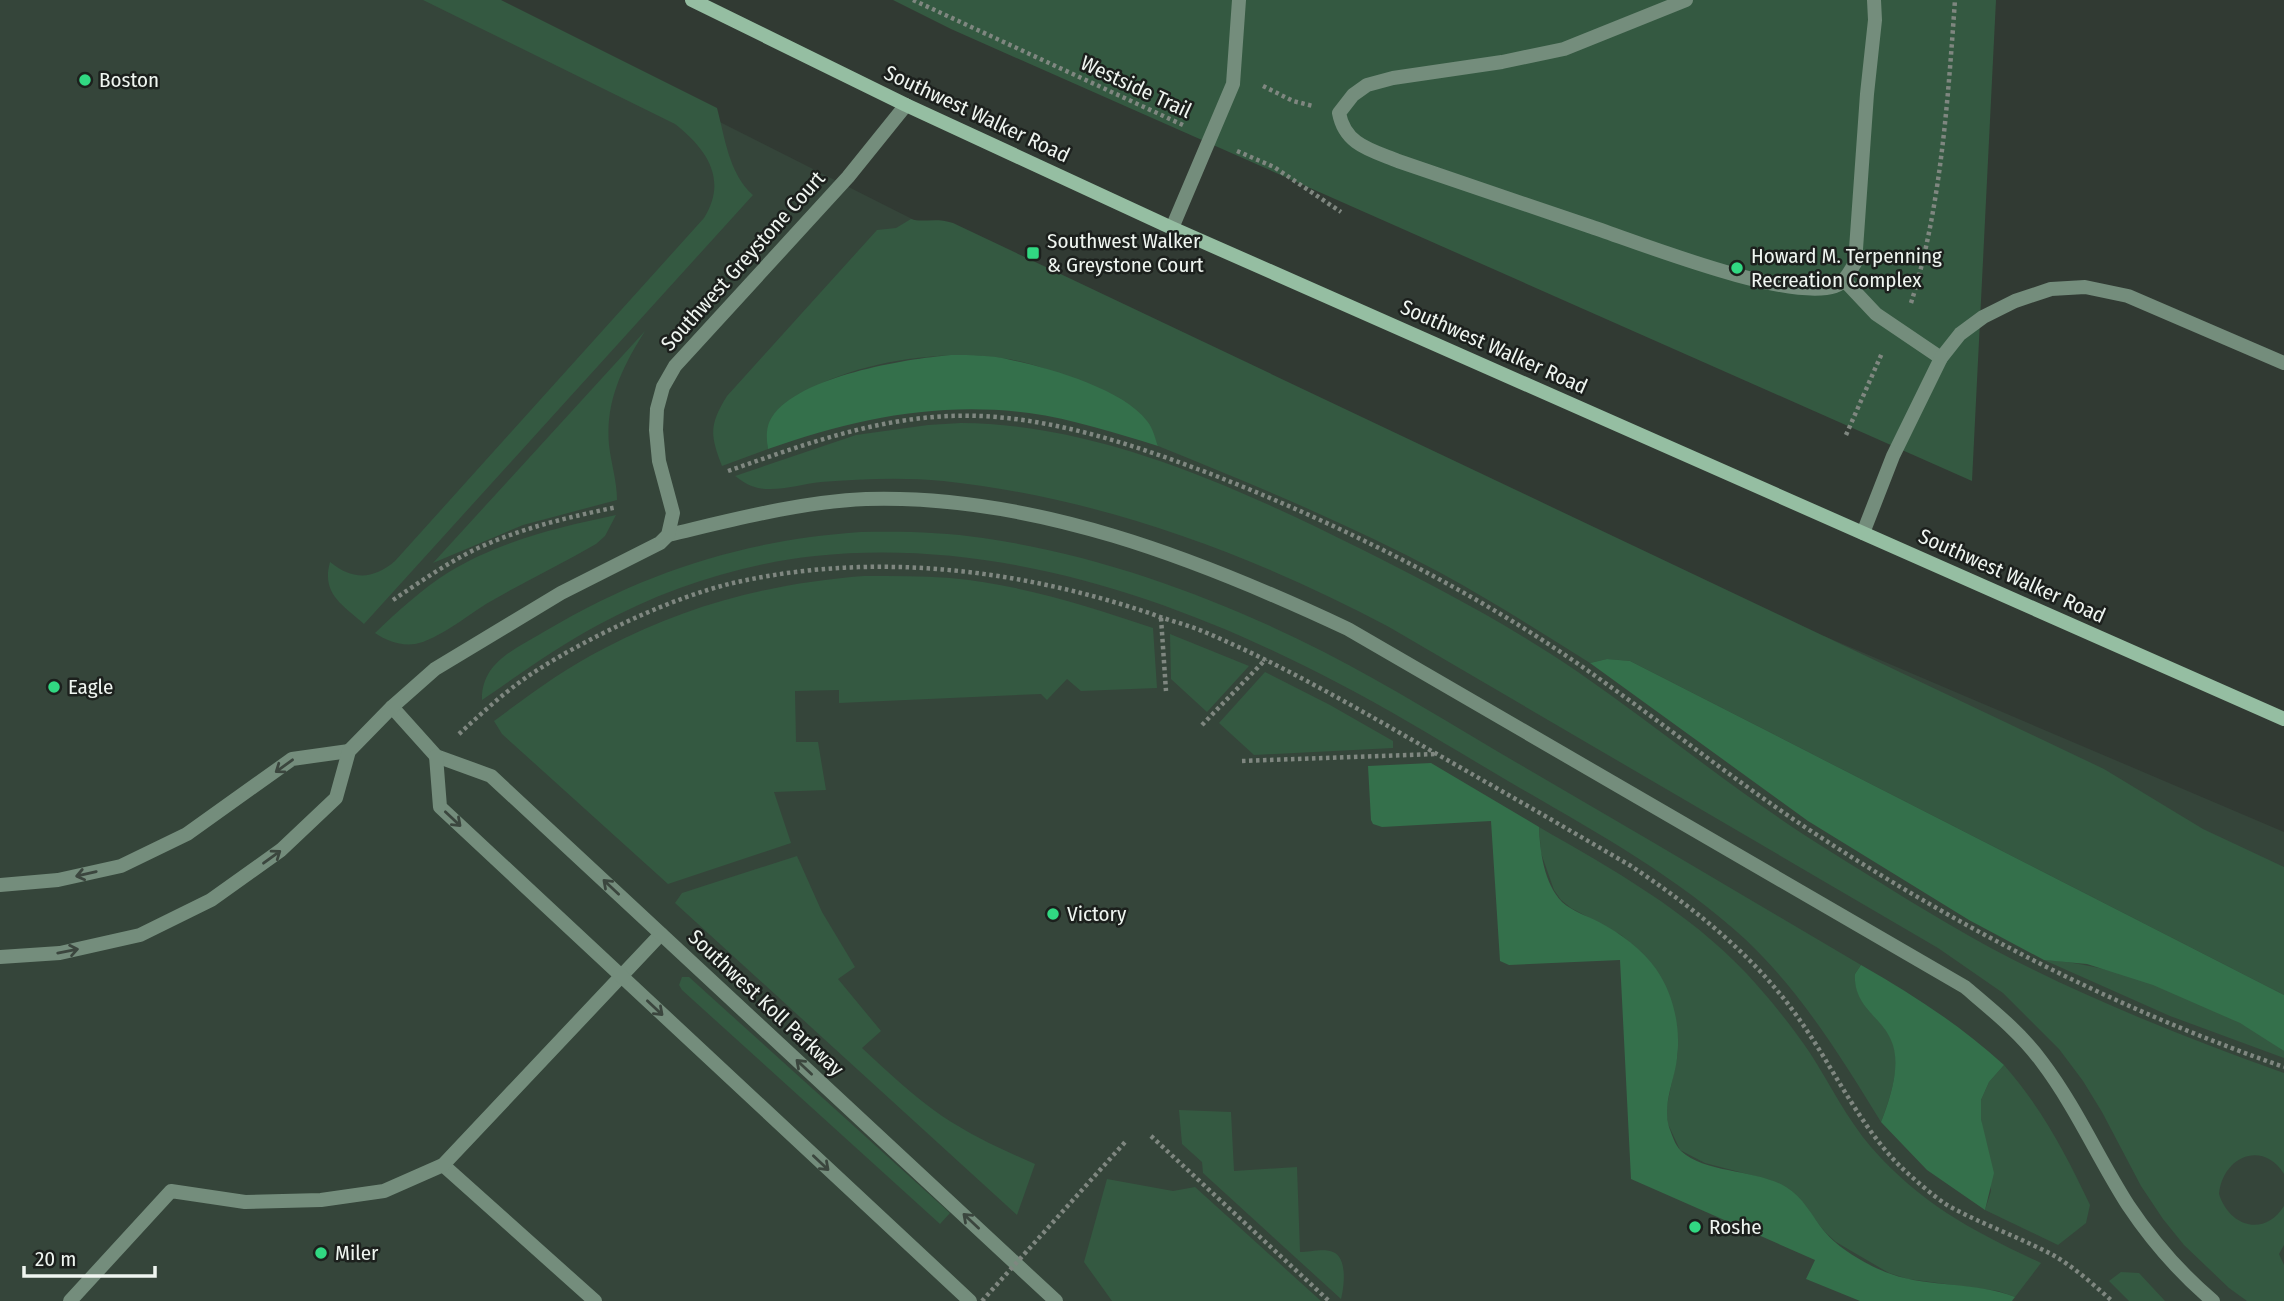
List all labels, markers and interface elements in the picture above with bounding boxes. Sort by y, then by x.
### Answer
street label: Westside Trail [1076,50,1196,124]
street label: Southwest Walker Road [880,60,1074,168]
place label: Boston [99,67,159,93]
marker: Boston [77,72,93,88]
street label: Southwest Greystone Court [655,166,831,356]
place label: Southwest Walker & Greystone Court [1047,228,1204,278]
place label: Howard M. Terpenning Recreation Complex [1751,243,1942,293]
marker: Southwest Walker & Greystone Court [1025,245,1041,261]
marker: Howard M. Terpenning Recreation Complex [1729,260,1745,276]
street label: Southwest Walker Road [1397,294,1591,400]
street label: Southwest Walker Road [1915,523,2109,629]
place label: Eagle [68,674,113,700]
marker: Eagle [46,679,62,695]
one-way arrow [274,758,293,773]
one-way arrow [444,810,461,827]
one-way arrow [262,850,281,864]
one-way arrow [75,867,98,881]
one-way arrow [603,879,620,896]
place label: Victory [1067,901,1127,927]
marker: Victory [1045,906,1061,922]
street label: Southwest Koll Parkway [683,924,850,1082]
one-way arrow [56,944,79,958]
one-way arrow [646,999,663,1016]
one-way arrow [795,1059,813,1075]
one-way arrow [812,1154,829,1171]
one-way arrow [963,1213,980,1230]
place label: Roshe [1709,1214,1762,1240]
marker: Roshe [1687,1219,1703,1235]
scale bar [24,1234,156,1278]
place label: Miler [335,1240,379,1266]
marker: Miler [313,1245,329,1261]
text: 20 m [35,1246,76,1272]

